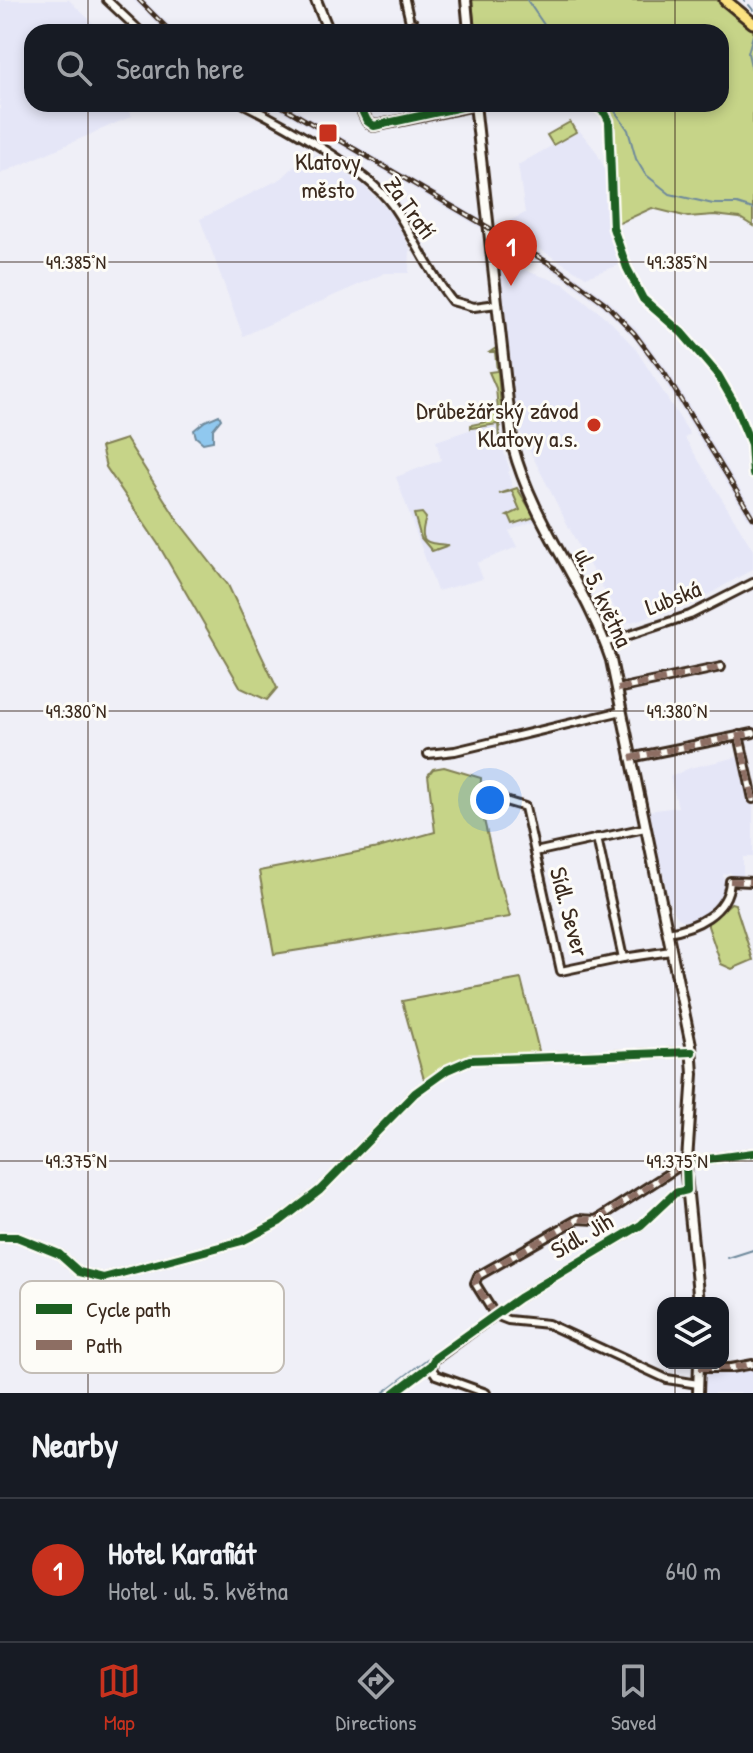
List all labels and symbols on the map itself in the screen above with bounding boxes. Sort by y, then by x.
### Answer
marker: Klatovy město [317,122,339,144]
place label: Klatovy město [295,145,361,205]
street label: Za Tratí [377,169,445,245]
pin: 1 [485,220,537,286]
text: 49.385°N [46,248,106,275]
text: 49.385°N [647,248,707,275]
place label: Drůbežářský závod Klatovy a.s. [416,394,578,454]
marker: Drůbežářský závod Klatovy a.s. [585,416,603,434]
street label: ul. 5. května [567,543,641,652]
street label: Lubská [640,572,705,622]
text: 49.380°N [46,697,106,724]
text: 49.380°N [647,697,707,724]
your location [470,780,510,820]
street label: Sídl. Sever [543,863,597,960]
text: 49.375°N [45,1147,107,1174]
text: 49.375°N [646,1147,708,1174]
street label: Sídl. Jih [544,1204,619,1266]
legend [20,1281,284,1373]
text: Cycle path [86,1294,170,1324]
text: Path [86,1330,122,1360]

